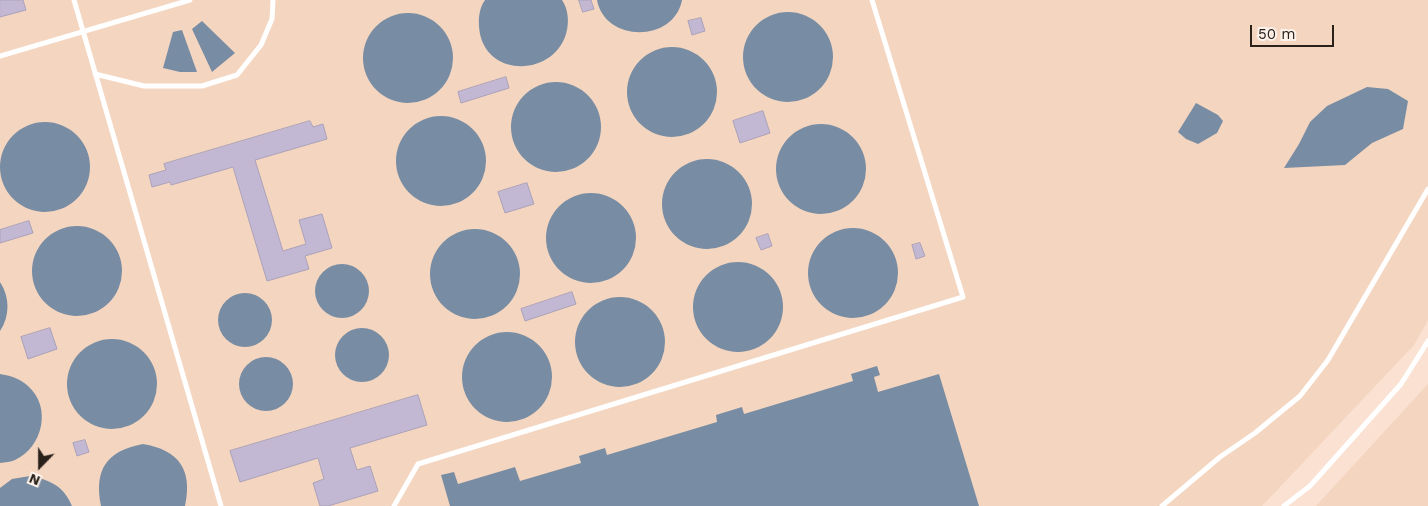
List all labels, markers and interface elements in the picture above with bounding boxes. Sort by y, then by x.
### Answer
scale bar [1253,15,1337,47]
text: 50 m [1258,25,1295,43]
north arrow [15,441,65,491]
text: N [27,471,42,489]

